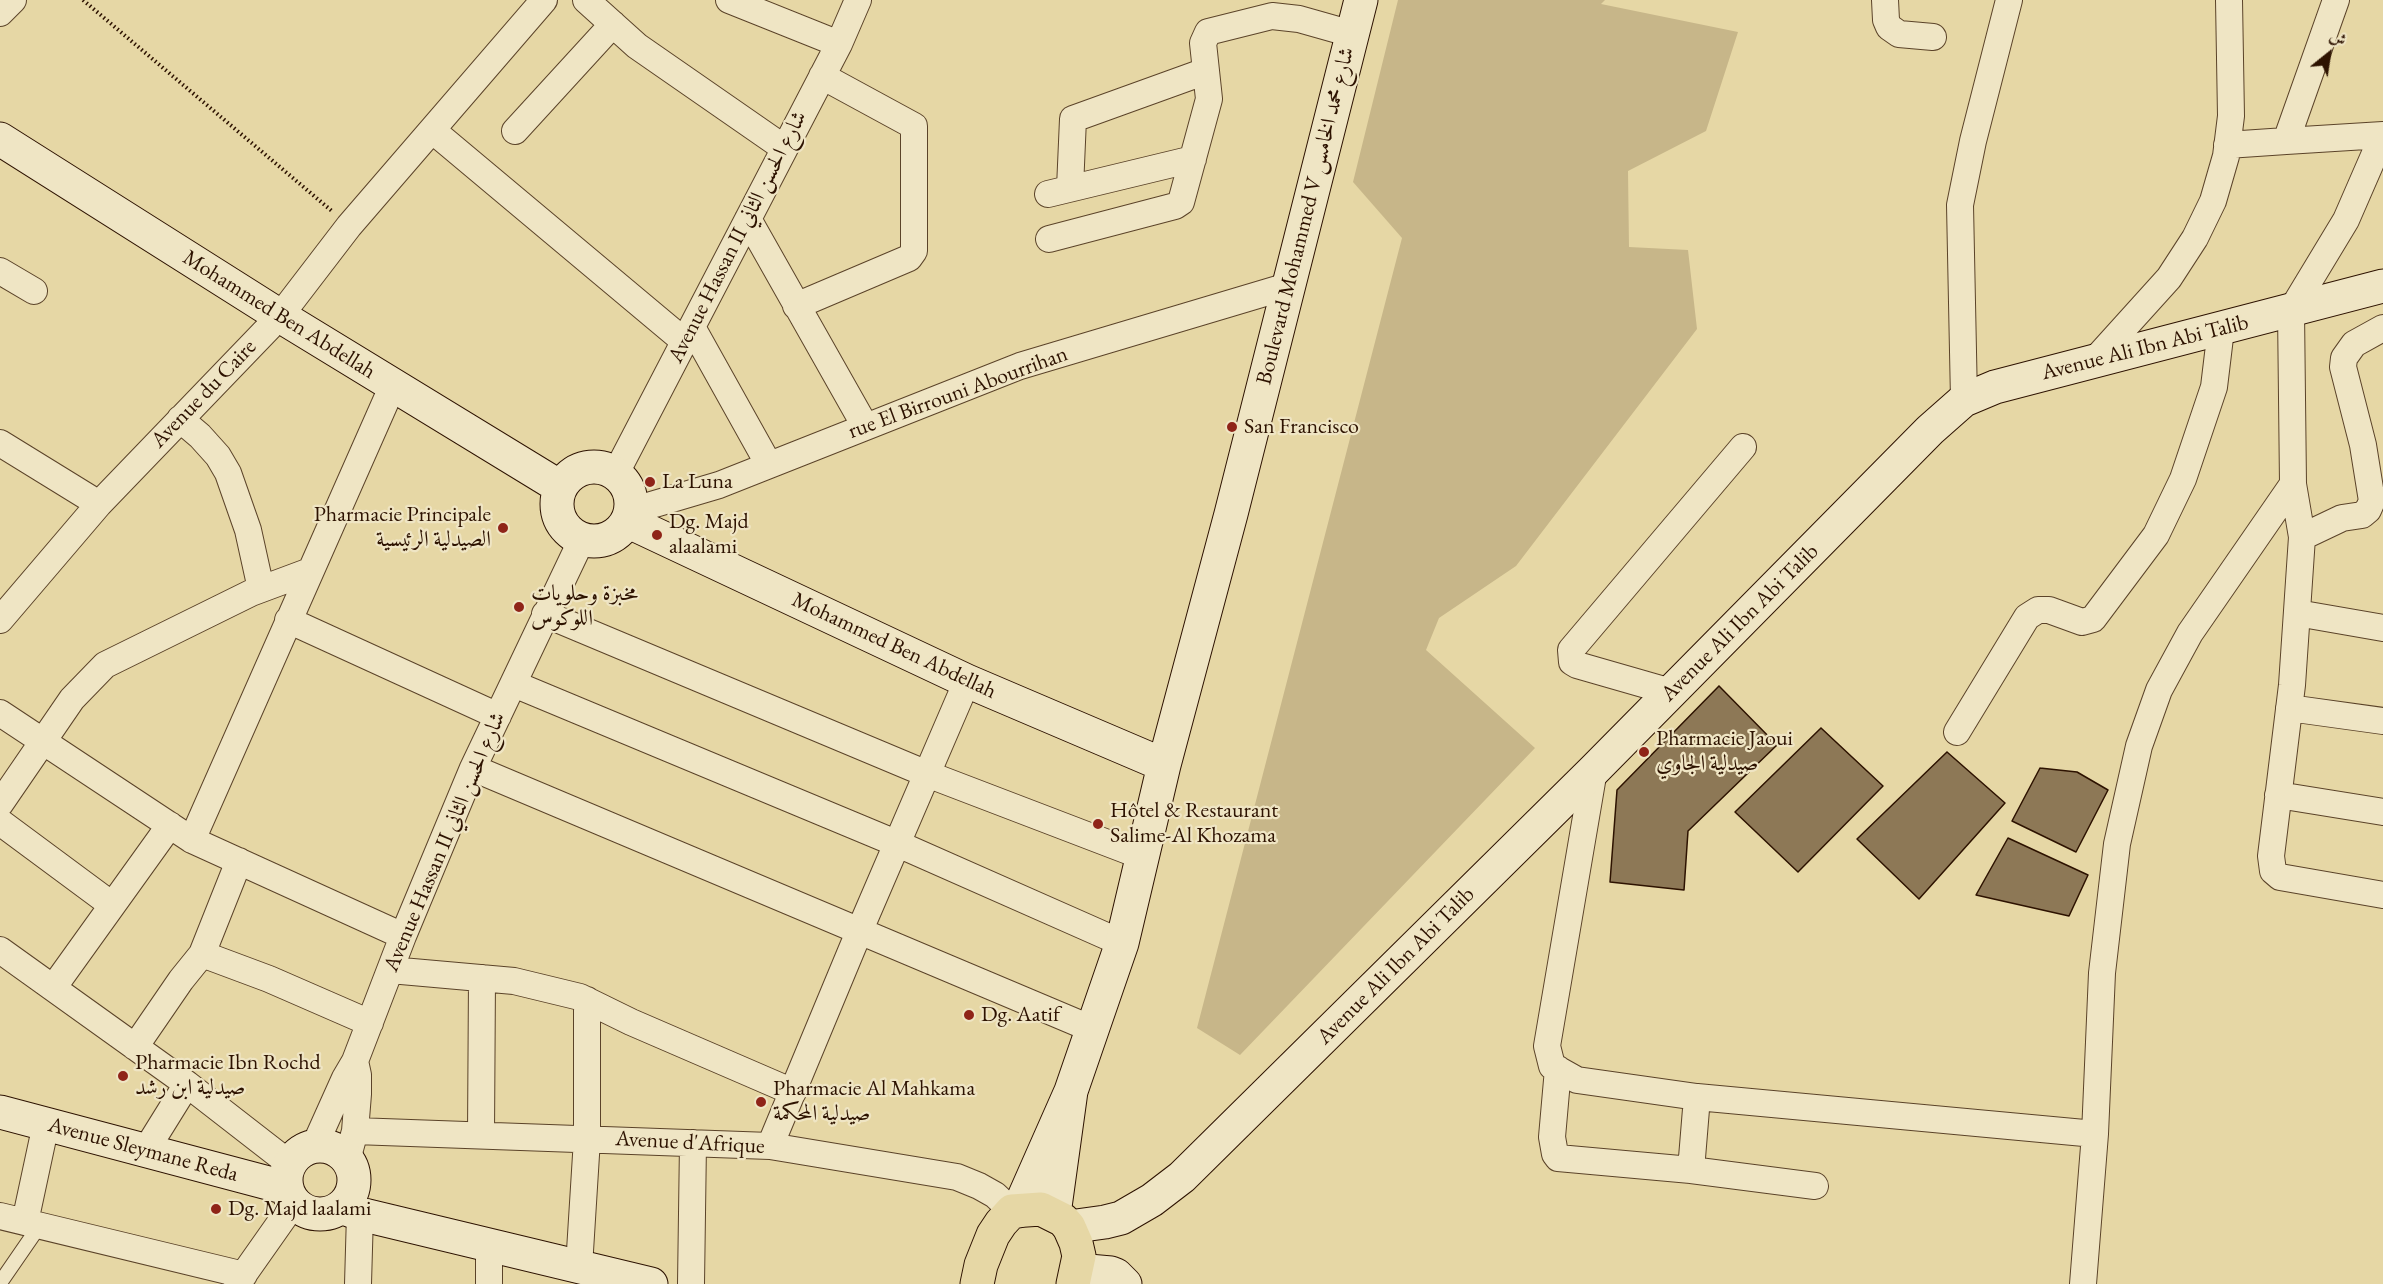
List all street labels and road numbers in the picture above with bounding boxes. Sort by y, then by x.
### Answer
street label: Boulevard Mohammed V شارع محمد الخامس [1251,44,1361,388]
street label: Avenue Hassan II شارع الحسن الثاني [663,107,813,367]
street label: Mohammed Ben Abdellah [178,245,380,385]
street label: Avenue Ali Ibn Abi Talib [2039,310,2251,386]
street label: Avenue du Caire [146,334,262,454]
street label: rue El Birrouni Abourrihan [845,341,1071,445]
street label: Avenue Ali Ibn Abi Talib [1656,539,1824,707]
street label: Mohammed Ben Abdellah [788,587,1000,705]
street label: Avenue Hassan II شارع الحسن الثاني [378,708,512,976]
street label: Avenue Ali Ibn Abi Talib [1312,882,1480,1050]
street label: Avenue Sleymane Reda [45,1112,241,1188]
street label: Avenue d'Afrique [615,1126,765,1160]

